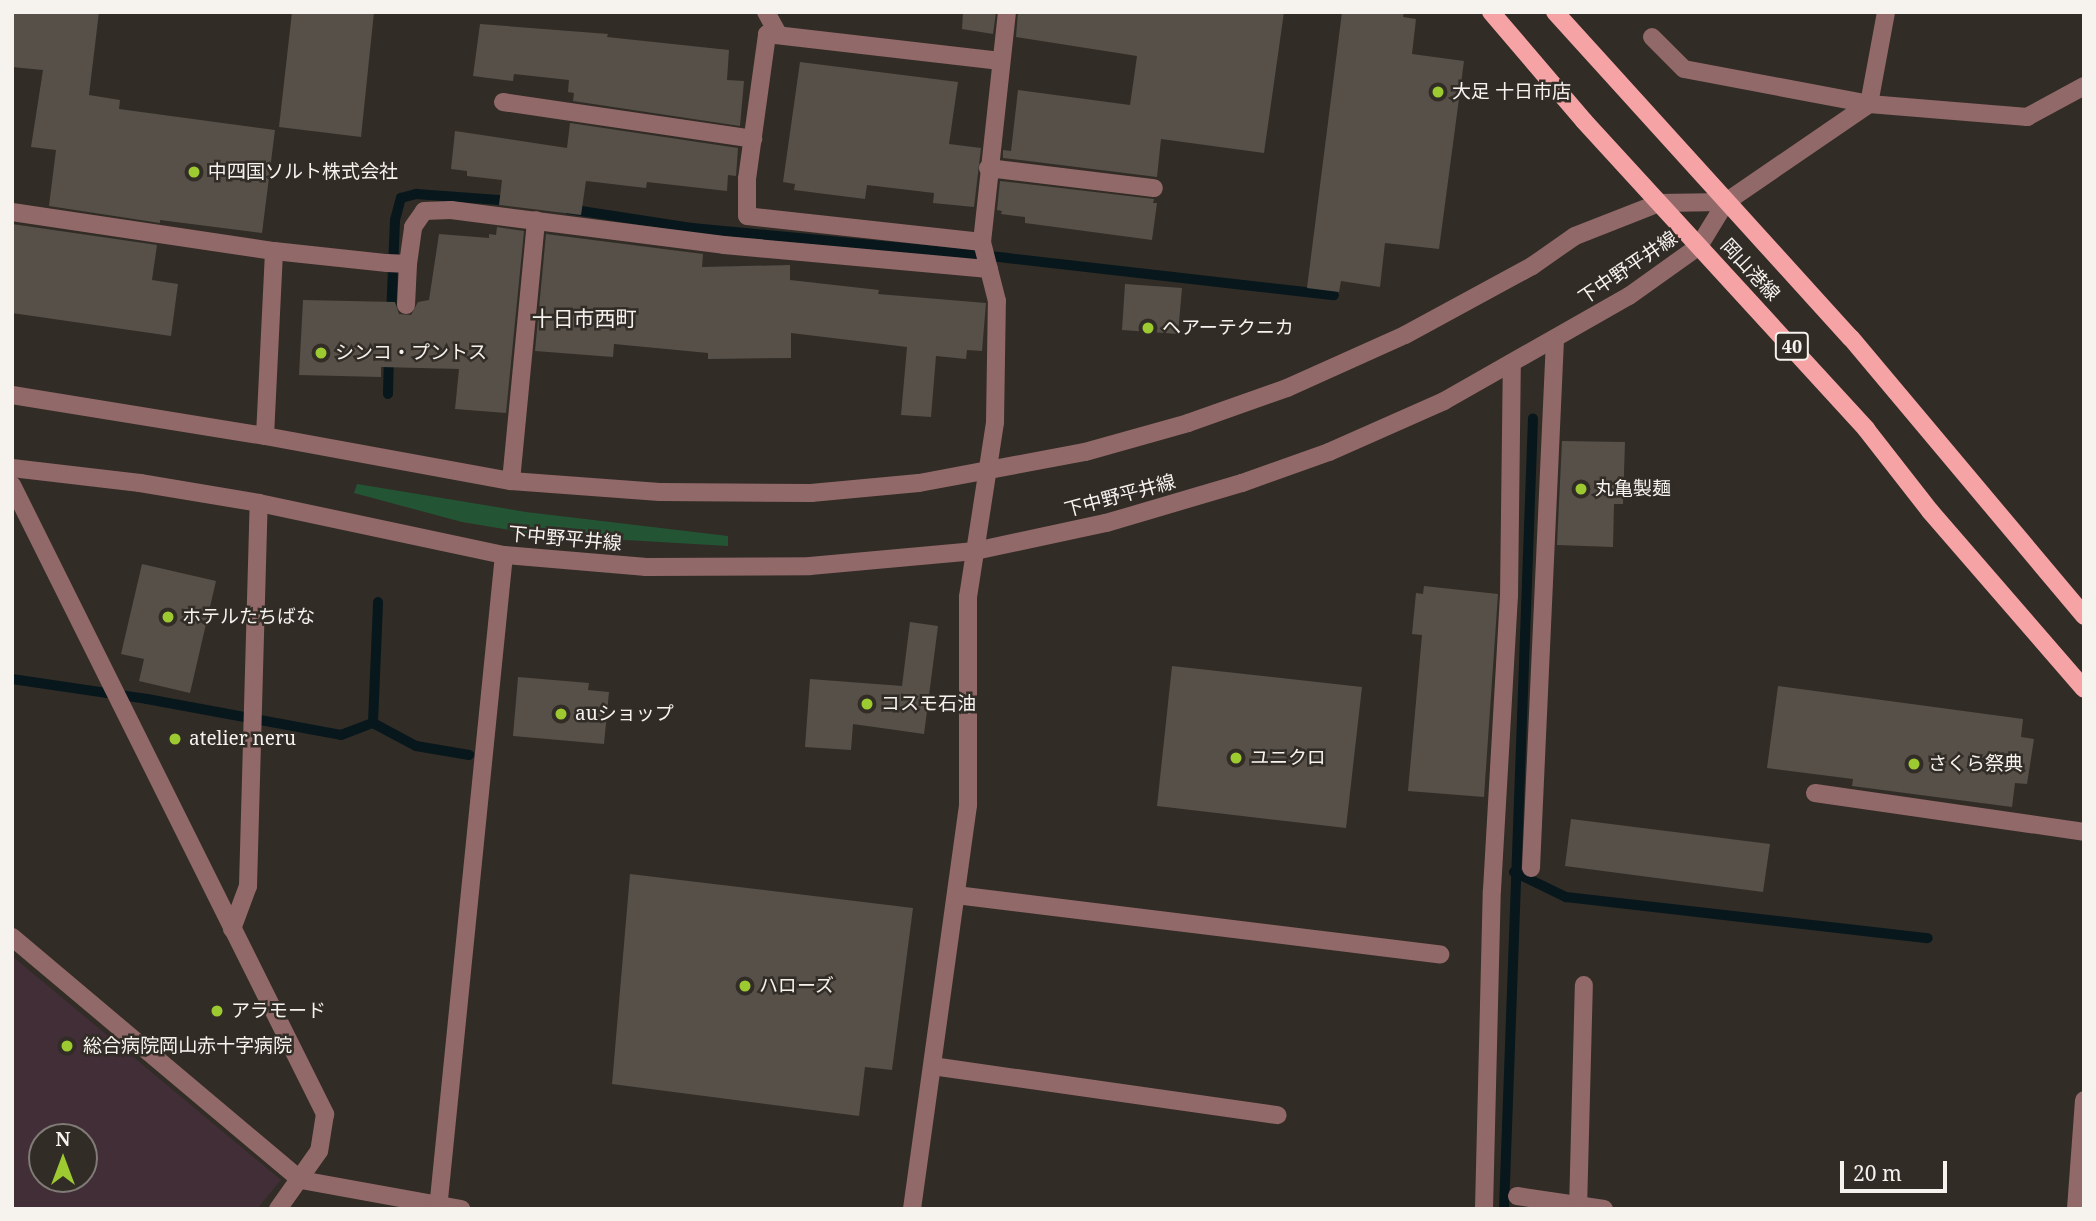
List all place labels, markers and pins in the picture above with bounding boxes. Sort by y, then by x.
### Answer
place label: 大足 十日市店 [1452,81,1571,103]
marker: 大足 十日市店 [1430,84,1446,100]
place label: 中四国ソルト株式会社 [208,161,398,183]
marker: 中四国ソルト株式会社 [186,164,202,180]
place label: ヘアーテクニカ [1162,317,1294,339]
marker: ヘアーテクニカ [1140,320,1156,336]
place label: シンコ・プントス [335,342,487,364]
marker: シンコ・プントス [313,345,329,361]
place label: 丸亀製麺 [1595,478,1671,500]
marker: 丸亀製麺 [1573,481,1589,497]
place label: ホテルたちばな [182,606,315,628]
marker: ホテルたちばな [160,609,176,625]
place label: コスモ石油 [881,693,976,715]
marker: コスモ石油 [859,696,875,712]
place label: auショップ [575,703,674,725]
marker: auショップ [553,706,569,722]
place label: atelier neru [189,728,296,750]
marker: atelier neru [167,731,183,747]
place label: ユニクロ [1250,747,1326,769]
marker: ユニクロ [1228,750,1244,766]
place label: さくら祭典 [1928,753,2023,775]
marker: さくら祭典 [1906,756,1922,772]
place label: ハローズ [759,975,835,997]
marker: ハローズ [737,978,753,994]
place label: アラモード [231,1000,326,1022]
marker: アラモード [209,1003,225,1019]
place label: 総合病院岡山赤十字病院 [83,1035,292,1057]
marker: 総合病院岡山赤十字病院 [57,1036,77,1056]

